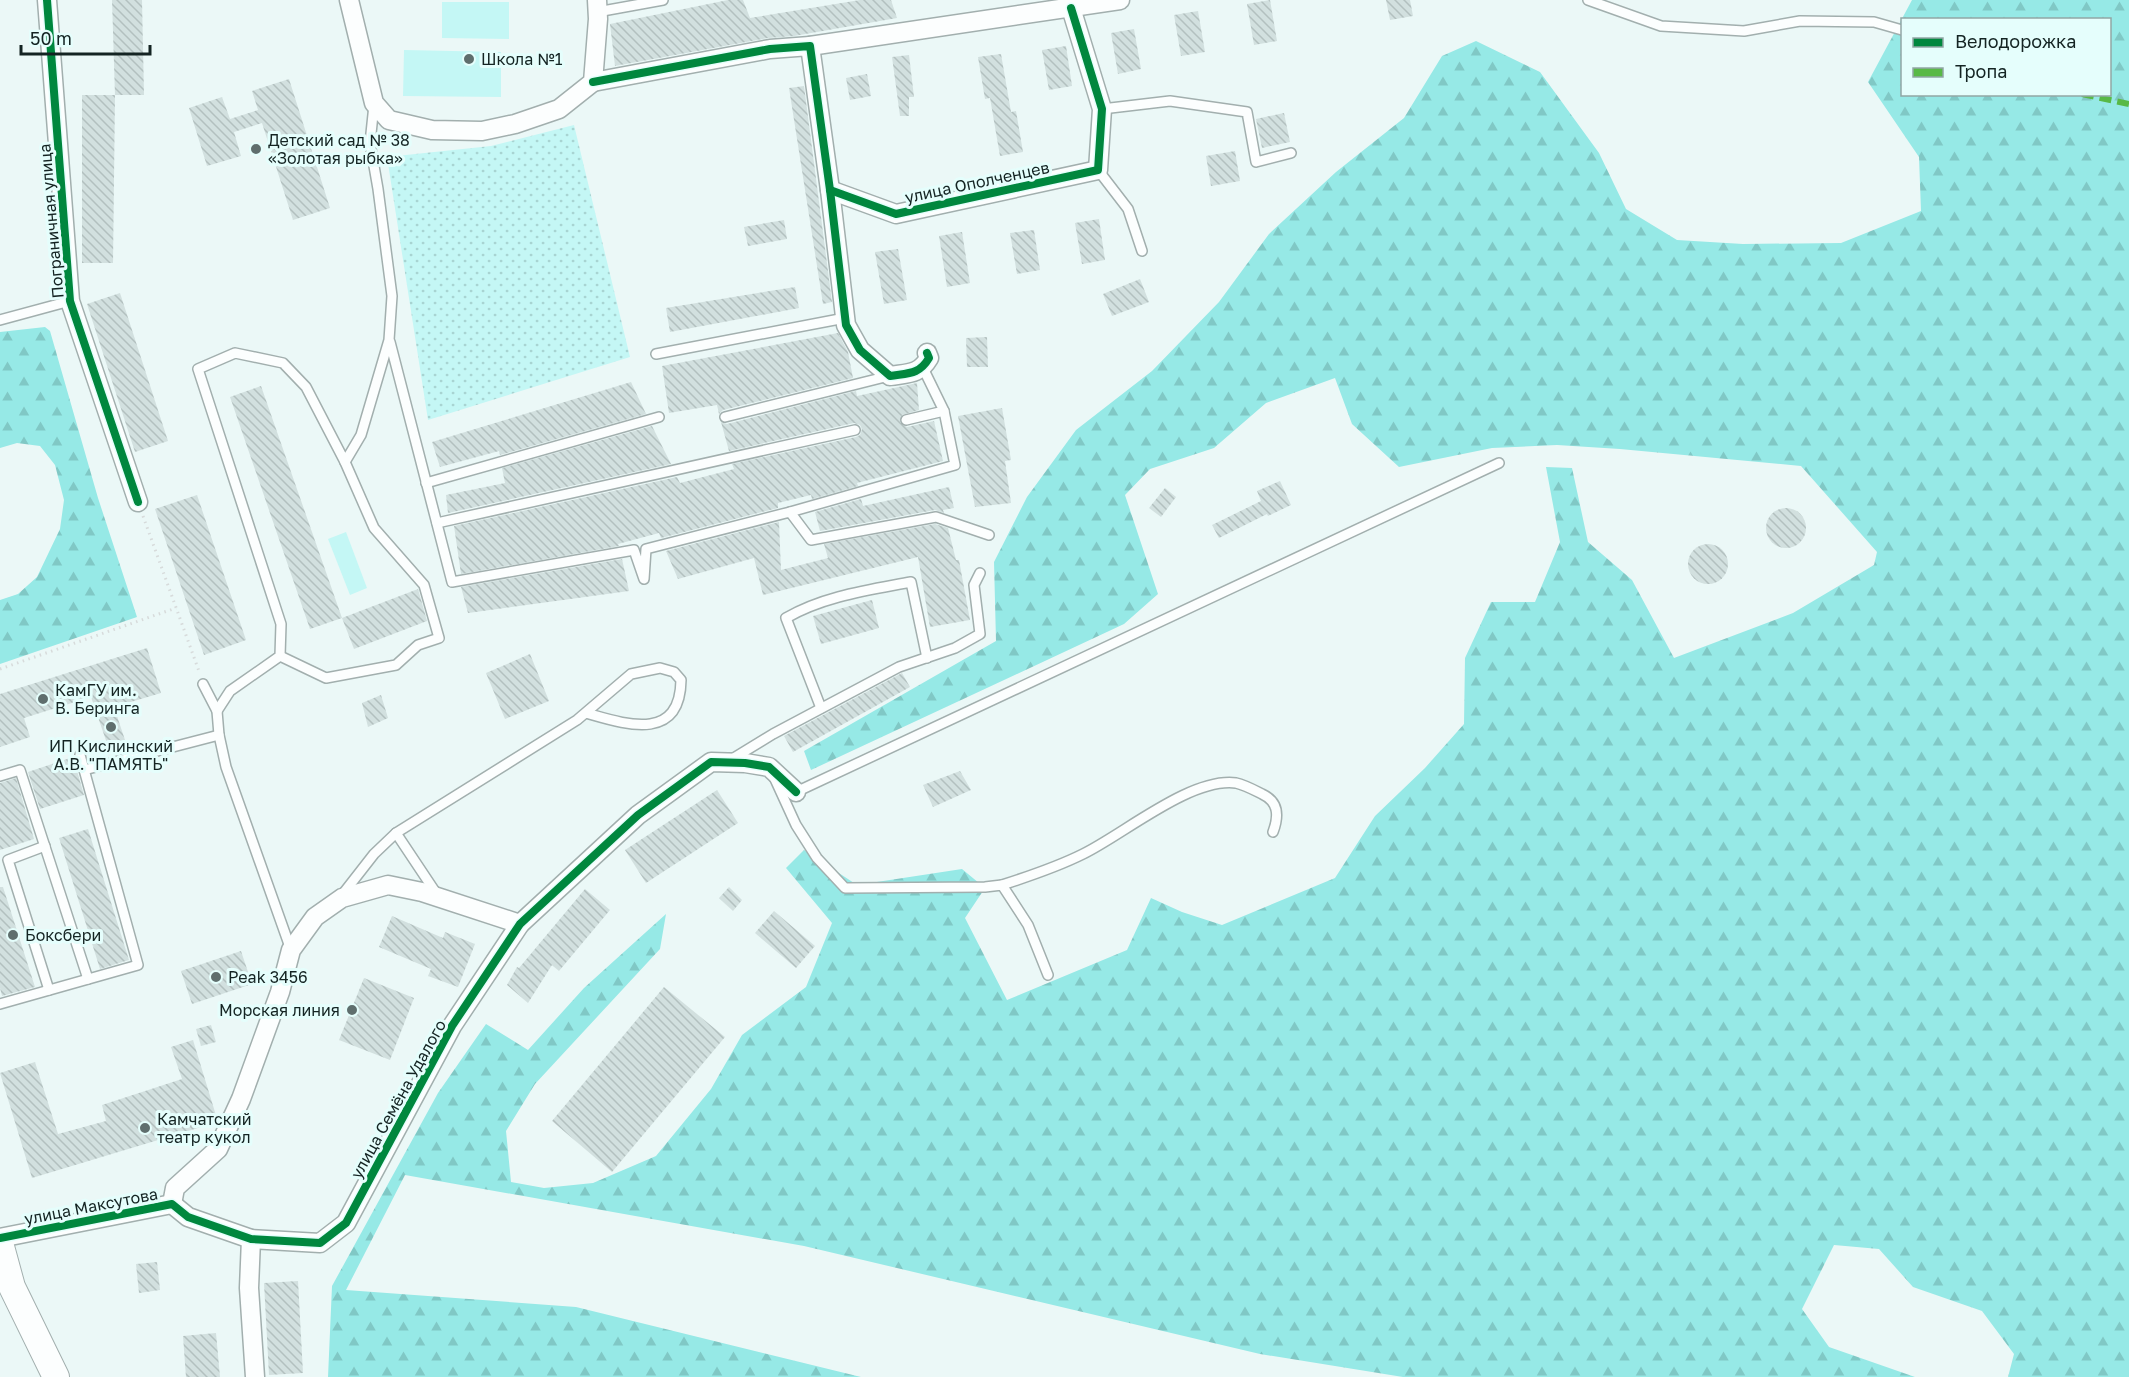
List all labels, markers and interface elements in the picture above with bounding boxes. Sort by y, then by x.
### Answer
scale bar [21,18,150,56]
legend [1901,18,2111,96]
text: 50 m [30,27,72,49]
text: Велодорожка [1955,30,2076,52]
place label: Школа №1 [481,49,563,69]
marker: Школа №1 [462,52,476,66]
text: Тропа [1955,60,2007,82]
place label: Детский сад № 38 «Золотая рыбка» [268,130,410,168]
marker: Детский сад № 38 «Золотая рыбка» [249,142,263,156]
street label: Пограничная улица [34,143,68,299]
street label: улица Ополченцев [903,157,1051,207]
place label: КамГУ им. В. Беринга [55,680,140,718]
marker: КамГУ им. В. Беринга [36,692,50,706]
marker: ИП Кислинский А.В. "ПАМЯТЬ" [104,720,118,734]
place label: ИП Кислинский А.В. "ПАМЯТЬ" [49,736,173,774]
place label: Боксбери [25,925,101,945]
marker: Боксбери [6,928,20,942]
place label: Peak 3456 [228,967,308,987]
marker: Peak 3456 [209,970,223,984]
place label: Морская линия [219,1000,340,1020]
marker: Морская линия [345,1003,359,1017]
street label: улица Семёна Удалого [346,1016,450,1182]
place label: Камчатский театр кукол [157,1109,251,1147]
marker: Камчатский театр кукол [138,1121,152,1135]
street label: улица Максутова [23,1183,159,1229]

